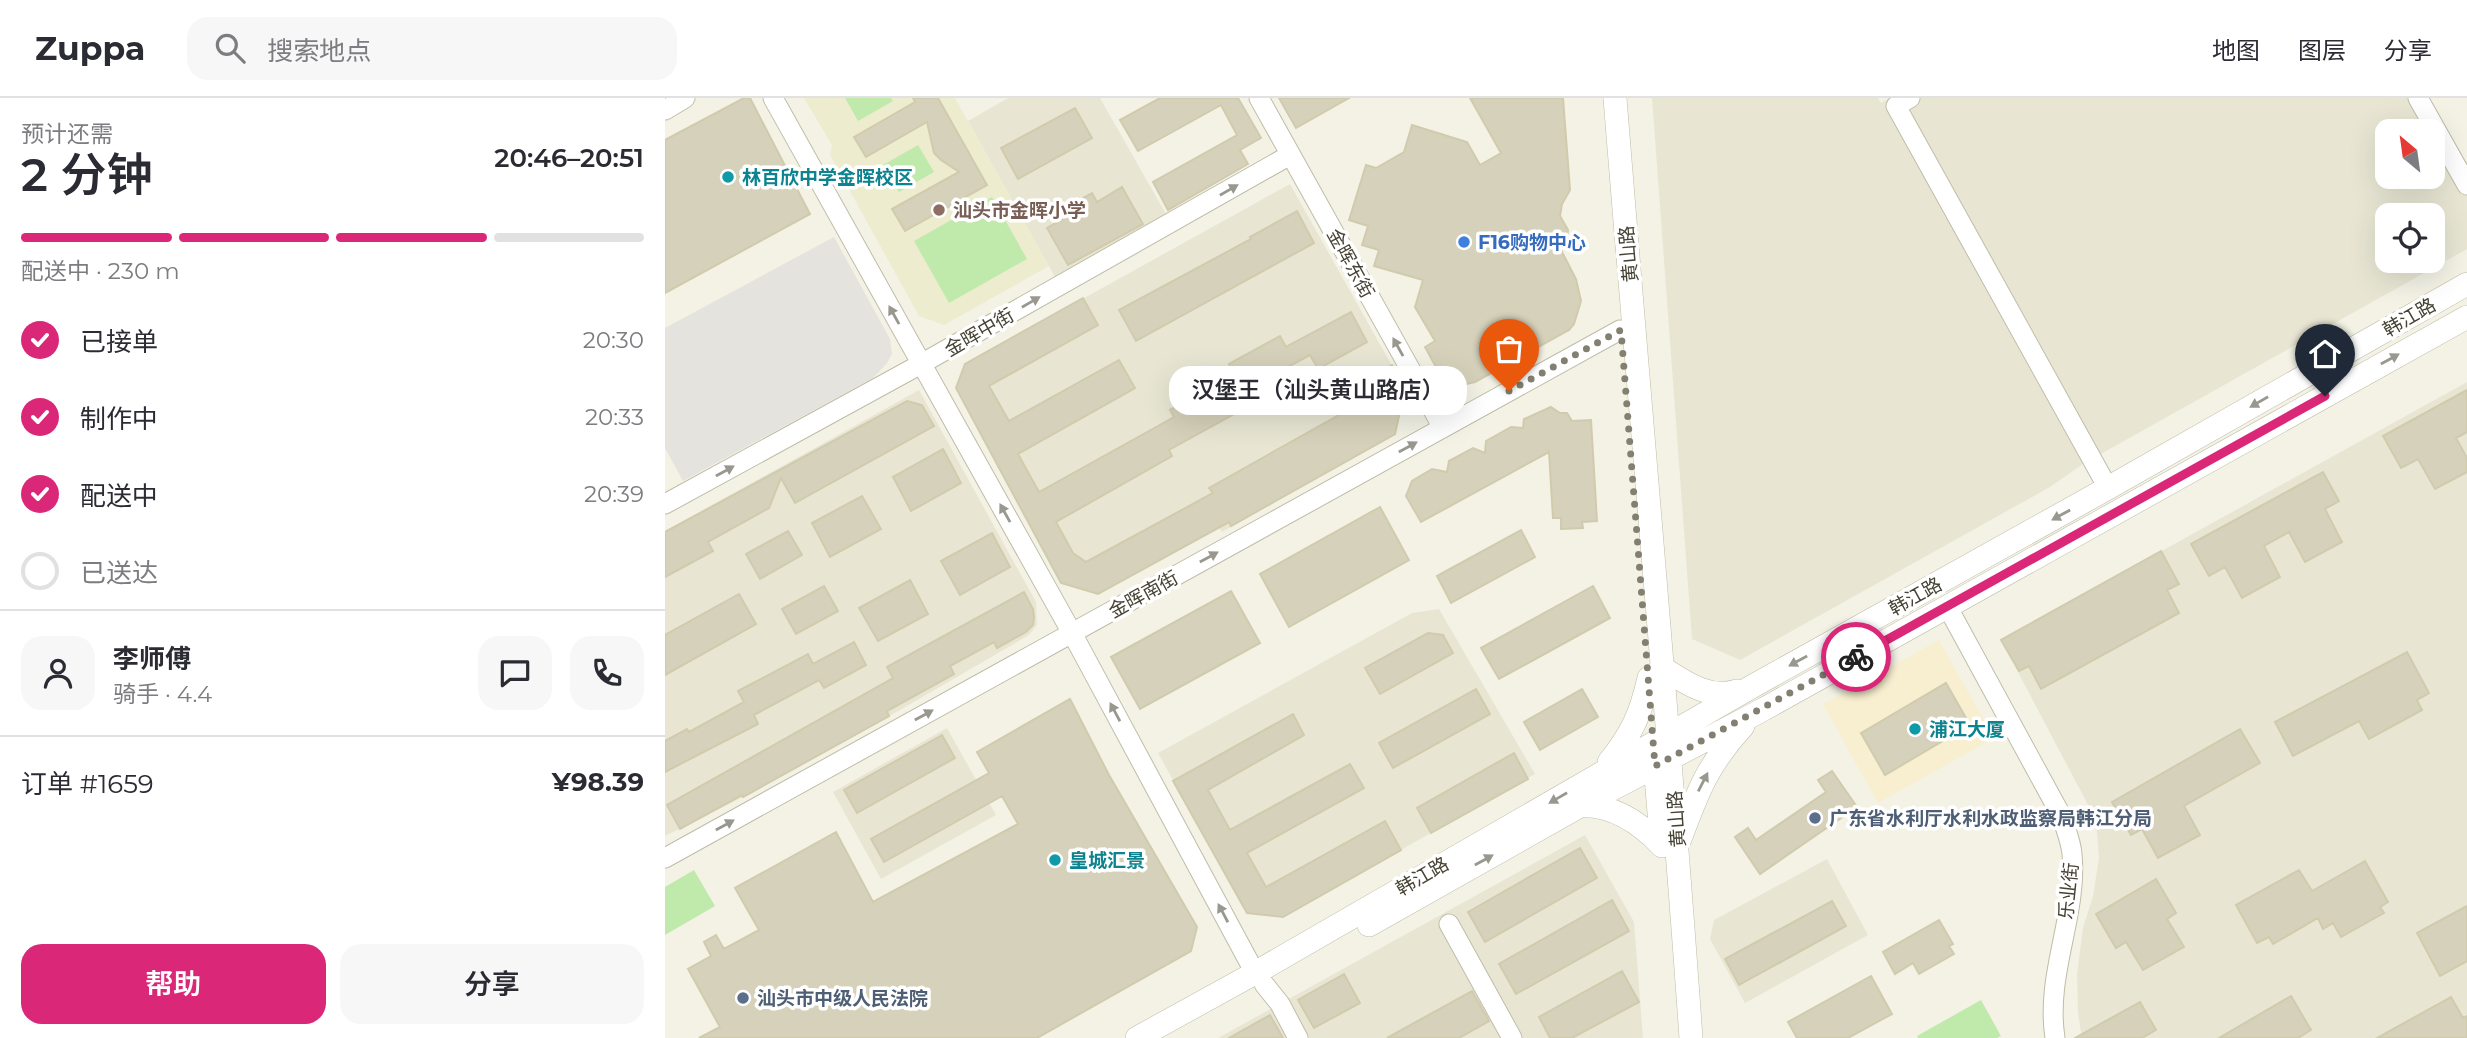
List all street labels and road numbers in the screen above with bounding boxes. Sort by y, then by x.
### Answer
street label: 金晖东街 [1322,224,1379,302]
street label: 黄山路 [1615,225,1642,283]
street label: 韩江路 [2379,293,2440,342]
street label: 金晖中街 [941,303,1018,361]
street label: 金晖南街 [1104,566,1182,623]
street label: 韩江路 [1885,573,1946,620]
street label: 黄山路 [1663,790,1690,848]
street label: 韩江路 [1392,852,1453,901]
street label: 乐业街 [2054,861,2083,921]

